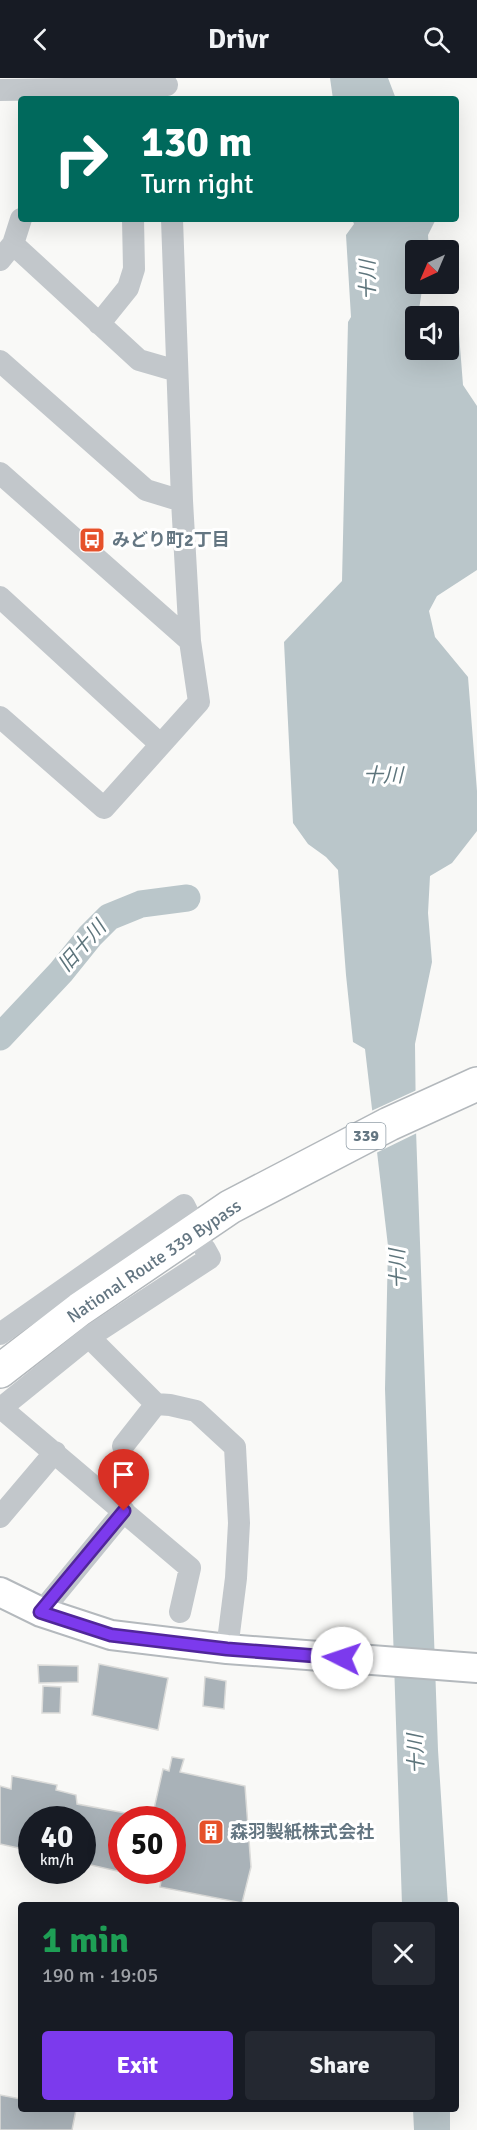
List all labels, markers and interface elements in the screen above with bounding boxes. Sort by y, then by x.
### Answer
icon: back [24,23,57,56]
text: Drivr [208,23,269,56]
icon: search [420,23,453,56]
text: 130 m [141,117,252,168]
icon: right [42,120,120,198]
text: Turn right [141,168,254,201]
north arrow [405,240,459,294]
map controls [405,240,459,360]
water label: 十川 [355,258,381,300]
button: sound [405,306,459,360]
bus stop icon: みどり町2丁目 [77,525,107,555]
place label: みどり町2丁目 [112,529,230,551]
water label: 十川 [363,763,405,788]
water label: 旧十川 [53,914,113,977]
road number: 339 [346,1123,386,1149]
street label: National Route 339 Bypass [63,1194,245,1328]
water label: 十川 [385,1247,411,1289]
pin [98,1449,149,1511]
icon: arrive [107,1458,140,1491]
position arrow [310,1626,374,1690]
water label: 十川 [403,1732,429,1774]
speed limit sign: 50 [108,1806,186,1884]
building icon: 森羽製紙株式会社 [196,1817,226,1847]
text: 40 [41,1819,73,1856]
place label: 森羽製紙株式会社 [230,1821,374,1843]
text: km/h [40,1851,74,1869]
text: 1 min [42,1918,129,1963]
button: close [372,1922,435,1985]
text: 190 m · 19:05 [42,1963,158,1988]
button: Exit [42,2031,233,2100]
button: Share [245,2031,435,2100]

